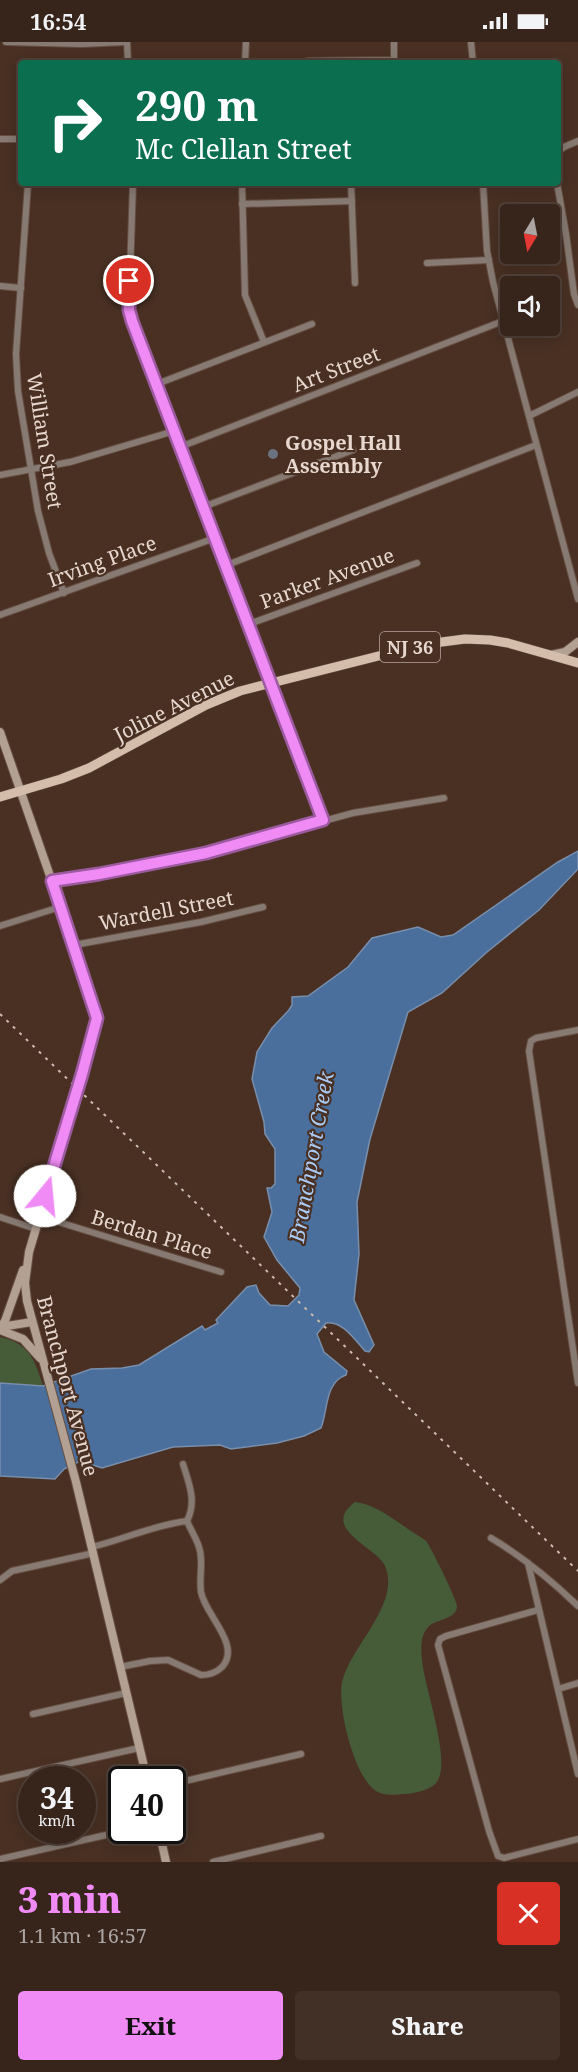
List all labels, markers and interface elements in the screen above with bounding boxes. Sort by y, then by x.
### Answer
text: 16:54 [30,6,86,36]
text: 290 m [135,76,259,133]
icon: right [36,84,114,162]
text: Mc Clellan Street [135,130,352,167]
north arrow [500,204,560,264]
map controls [500,204,560,336]
pin [103,255,154,306]
icon: arrive [112,264,145,297]
button: sound [500,276,560,336]
street label: Art Street [288,340,384,398]
street label: William Street [21,371,69,511]
place label: Gospel Hall Assembly [285,429,401,479]
marker: Gospel Hall Assembly [266,447,280,461]
street label: Irving Place [44,529,160,593]
street label: Parker Avenue [256,541,398,615]
road number: NJ 36 [380,632,440,662]
street label: Joline Avenue [108,664,239,748]
street label: Wardell Street [96,884,236,936]
water label: Branchport Creek [282,1068,340,1246]
position arrow [13,1164,77,1228]
street label: Berdan Place [88,1203,216,1265]
street label: Branchport Avenue [31,1293,105,1479]
speed limit sign: 40 [108,1766,186,1844]
text: 34 [40,1777,74,1818]
text: km/h [39,1810,75,1830]
text: 3 min [18,1875,121,1924]
button: close [497,1882,560,1945]
text: 1.1 km · 16:57 [18,1922,147,1949]
button: Exit [18,1991,283,2060]
button: Share [295,1991,560,2060]

